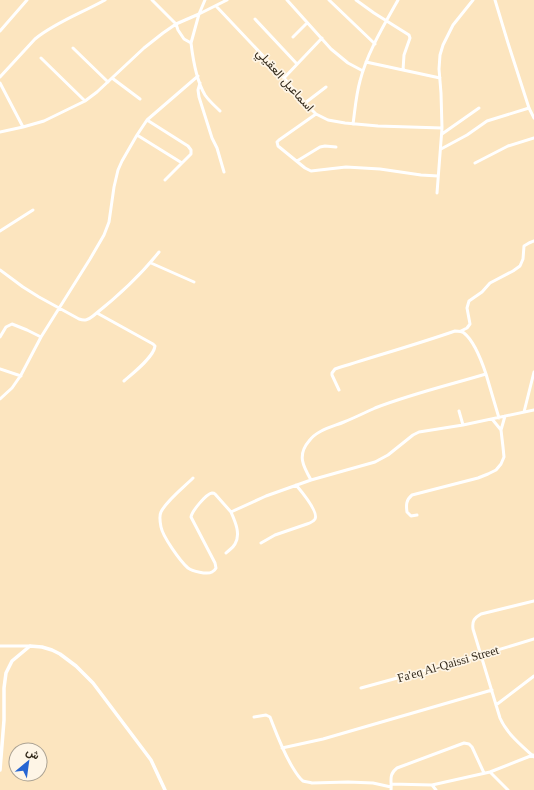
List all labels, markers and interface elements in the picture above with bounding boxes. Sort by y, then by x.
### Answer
street label: اسماعيل العقيلي [251,46,317,116]
street label: Fa'eq Al-Qaissi Street [396,643,501,685]
north arrow [8,742,48,782]
text: ش [24,745,42,763]

